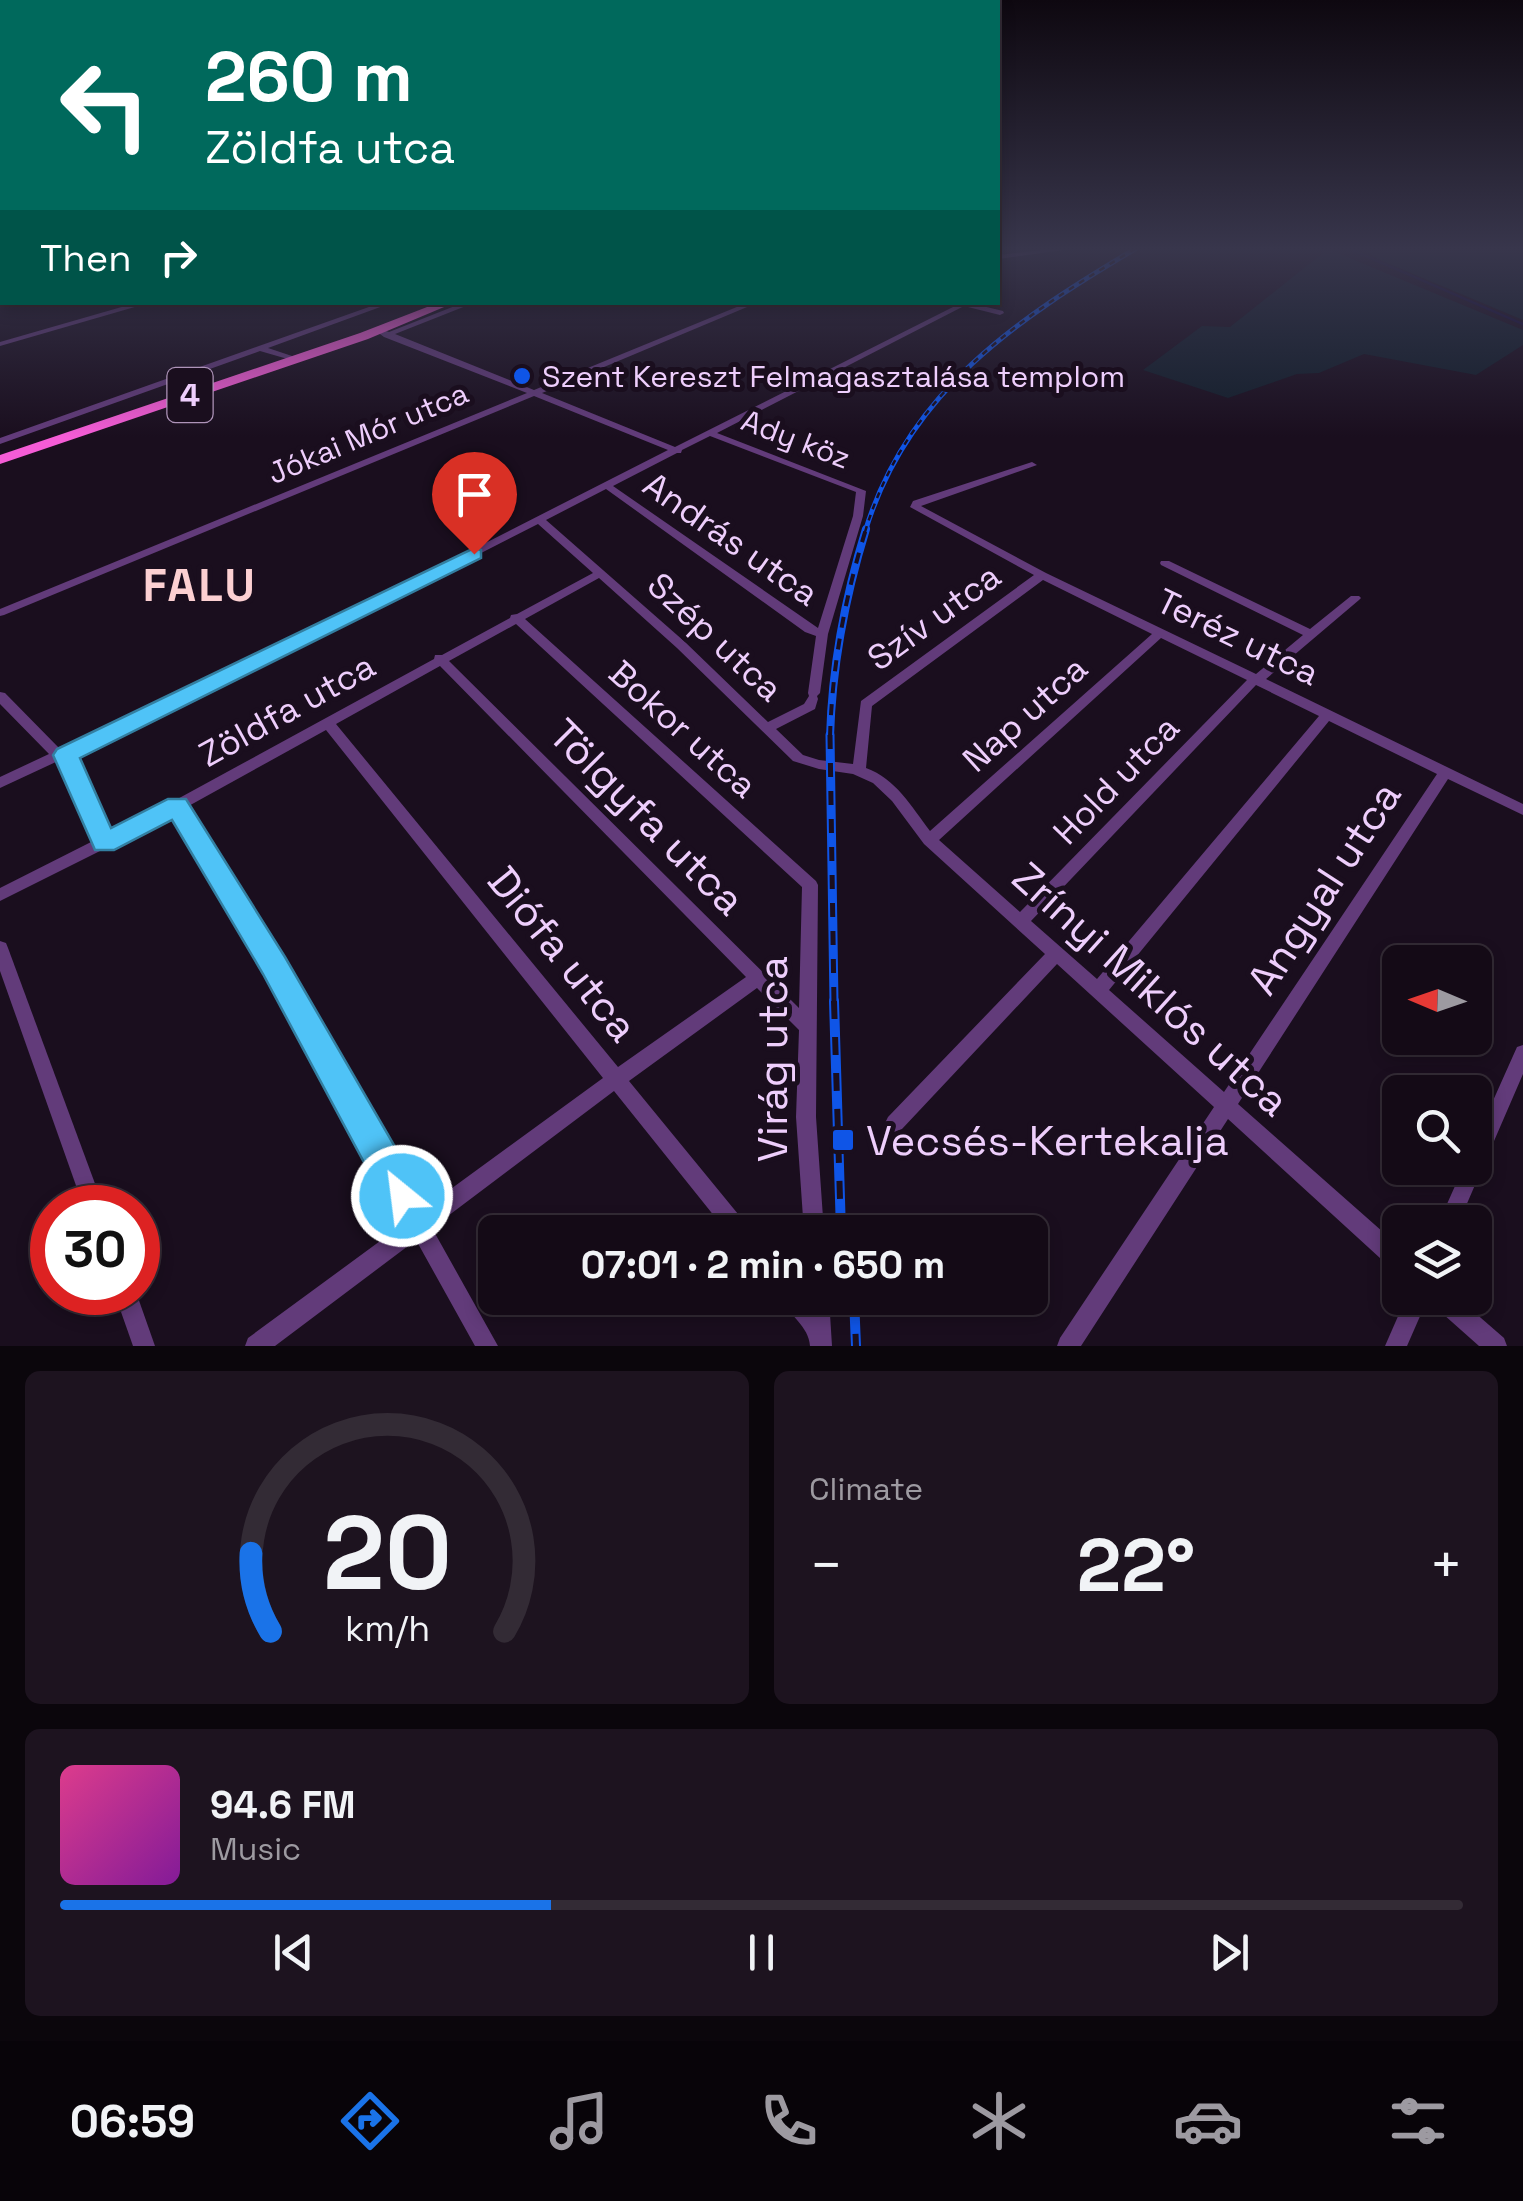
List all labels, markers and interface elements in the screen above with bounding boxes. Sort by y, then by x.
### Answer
text: 260 m [205,32,413,121]
icon: left [40,40,170,170]
text: Zöldfa utca [205,119,455,176]
icon: right [151,230,206,285]
text: Then [40,234,131,282]
place label: Szent Kereszt Felmagasztalása templom [542,357,1125,396]
marker: Szent Kereszt Felmagasztalása templom [511,365,533,387]
road number: 4 [168,368,212,422]
street label: Jókai Mór utca [262,373,474,493]
street label: Ady köz [736,400,856,478]
pin [432,452,517,555]
street label: András utca [635,462,827,616]
icon: arrive [447,467,502,522]
street label: Szív utca [859,554,1009,680]
district label: FALU [143,557,257,614]
street label: Szép utca [638,563,792,711]
street label: Teréz utca [1149,579,1327,695]
street label: Zöldfa utca [191,644,383,776]
street label: Nap utca [953,647,1097,781]
street label: Bokor utca [600,651,766,807]
street label: Hold utca [1044,706,1188,854]
street label: Tölgyfa utca [538,708,756,926]
street label: Angyal utca [1235,771,1413,1005]
street label: Zrínyi Miklós utca [1002,851,1300,1127]
street label: Diófa utca [476,856,650,1052]
north arrow [1382,945,1492,1055]
map controls [1382,945,1492,1315]
street label: Virág utca [746,956,799,1162]
button: search [1382,1075,1492,1185]
place label: Vecsés-Kertekalja [866,1114,1229,1167]
marker: Vecsés-Kertekalja [830,1127,856,1153]
position arrow [350,1144,454,1248]
speed limit sign: 30 [30,1185,160,1315]
button: layers [1382,1205,1492,1315]
text: 07:01 · 2 min · 650 m [581,1241,945,1289]
text: Climate [809,1469,923,1509]
text: 20 [322,1487,452,1619]
text: 22° [1077,1517,1195,1613]
text: − [809,1530,843,1600]
text: + [1429,1530,1463,1600]
text: km/h [344,1606,430,1651]
text: 94.6 FM [210,1781,356,1829]
text: Music [210,1829,301,1869]
icon: previous [266,1925,321,1980]
icon: pause [734,1925,789,1980]
icon: next [1202,1925,1257,1980]
icon: directions [335,2086,405,2156]
icon: music [544,2086,614,2156]
icon: phone [754,2086,824,2156]
icon: climate [964,2086,1034,2156]
icon: car [1173,2086,1243,2156]
icon: filters [1383,2086,1453,2156]
text: 06:59 [70,2093,195,2150]

